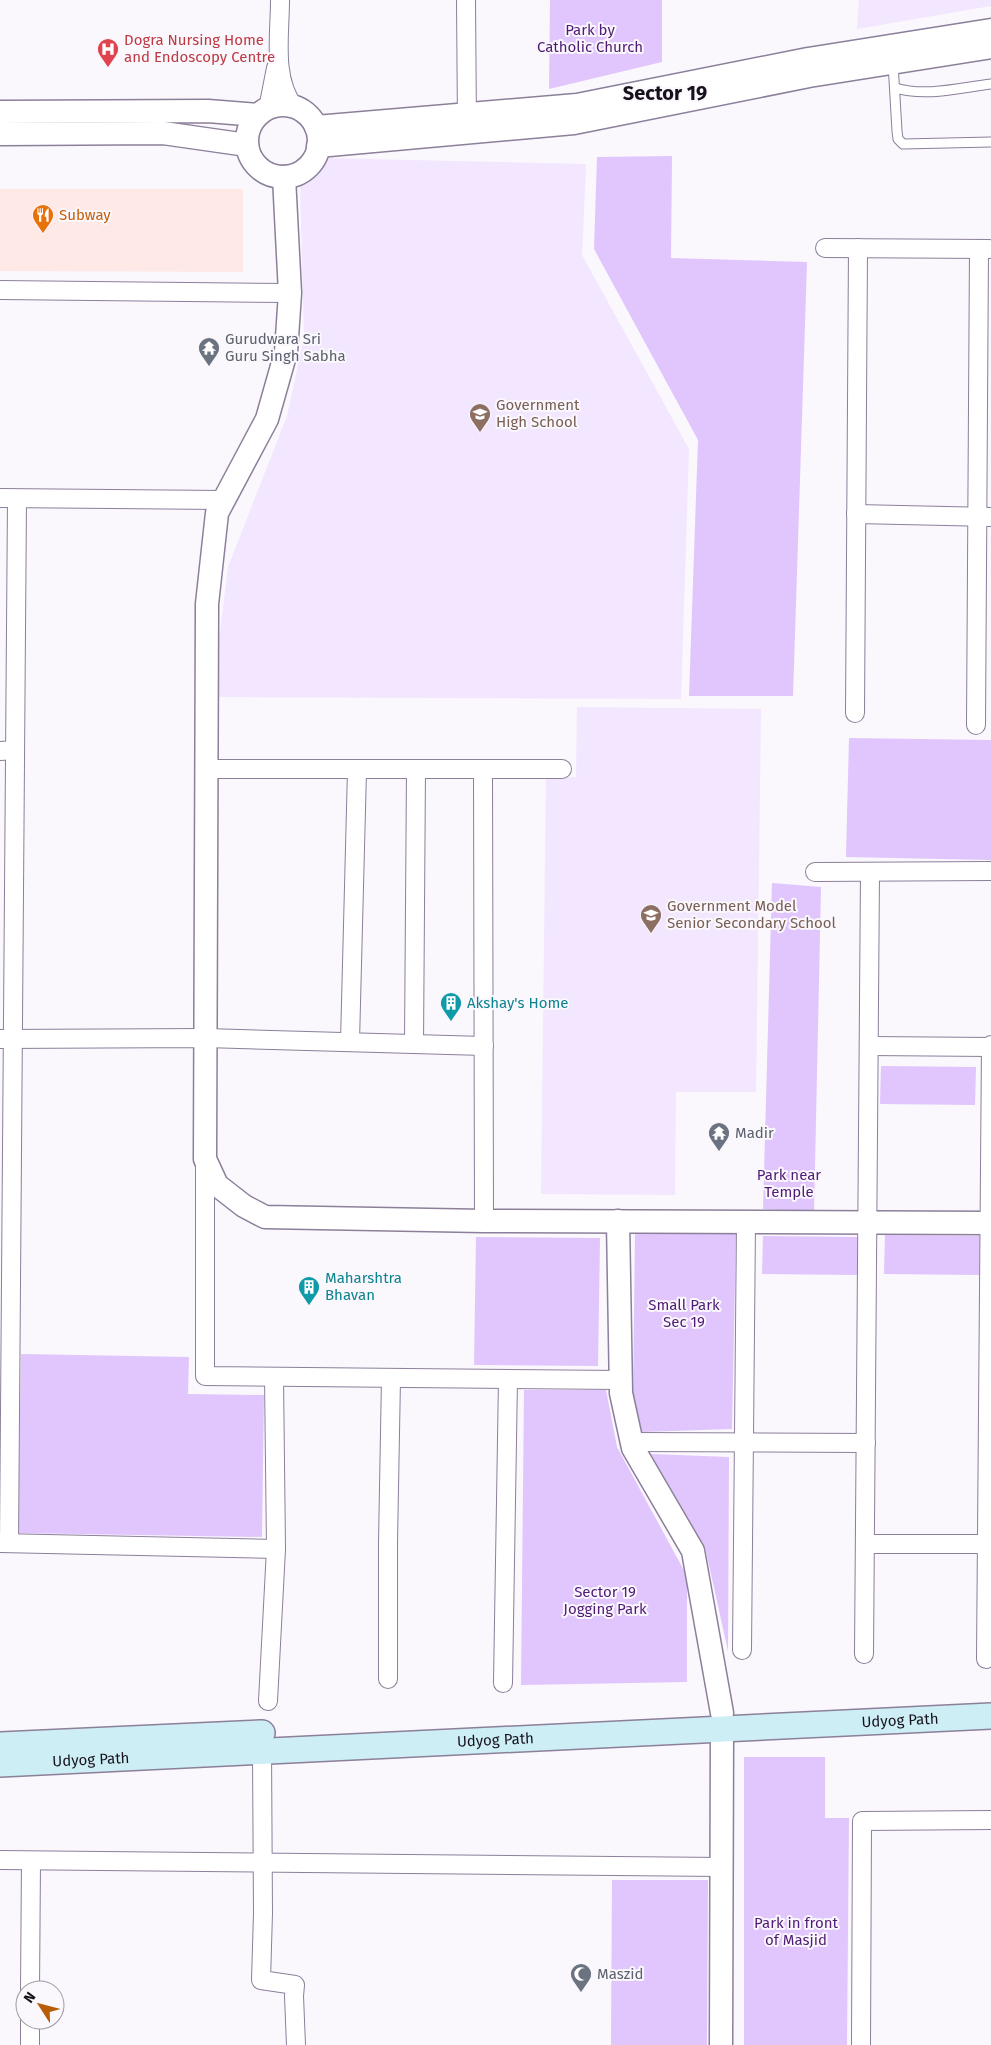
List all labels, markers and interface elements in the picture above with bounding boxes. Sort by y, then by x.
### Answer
park label: Park by Catholic Church [537,21,643,56]
place label: Dogra Nursing Home and Endoscopy Centre [124,31,275,66]
hospital icon: Dogra Nursing Home and Endoscopy Centre [96,37,120,68]
district label: Sector 19 [623,81,707,105]
restaurant icon: Subway [31,203,55,234]
place label: Subway [59,206,111,224]
place label: Gurudwara Sri Guru Singh Sabha [225,330,346,365]
temple icon: Gurudwara Sri Guru Singh Sabha [197,336,221,367]
place label: Government High School [496,396,580,431]
school or university icon: Government High School [468,402,492,433]
place label: Government Model Senior Secondary School [667,897,837,932]
school or university icon: Government Model Senior Secondary School [639,903,663,934]
building icon: Akshay's Home [439,991,463,1022]
place label: Akshay's Home [467,994,568,1012]
temple icon: Madir [707,1121,731,1152]
place label: Madir [735,1124,774,1142]
park label: Park near Temple [757,1166,821,1201]
place label: Maharshtra Bhavan [325,1269,402,1304]
building icon: Maharshtra Bhavan [297,1275,321,1306]
park label: Small Park Sec 19 [648,1296,720,1331]
park label: Sector 19 Jogging Park [563,1583,647,1618]
street label: Udyog Path [861,1710,939,1731]
street label: Udyog Path [456,1729,534,1751]
street label: Udyog Path [52,1749,130,1770]
park label: Park in front of Masjid [754,1914,838,1949]
mosque icon: Maszid [569,1962,593,1993]
place label: Maszid [597,1965,643,1983]
north arrow [15,1980,65,2030]
text: N [20,1989,39,2006]

